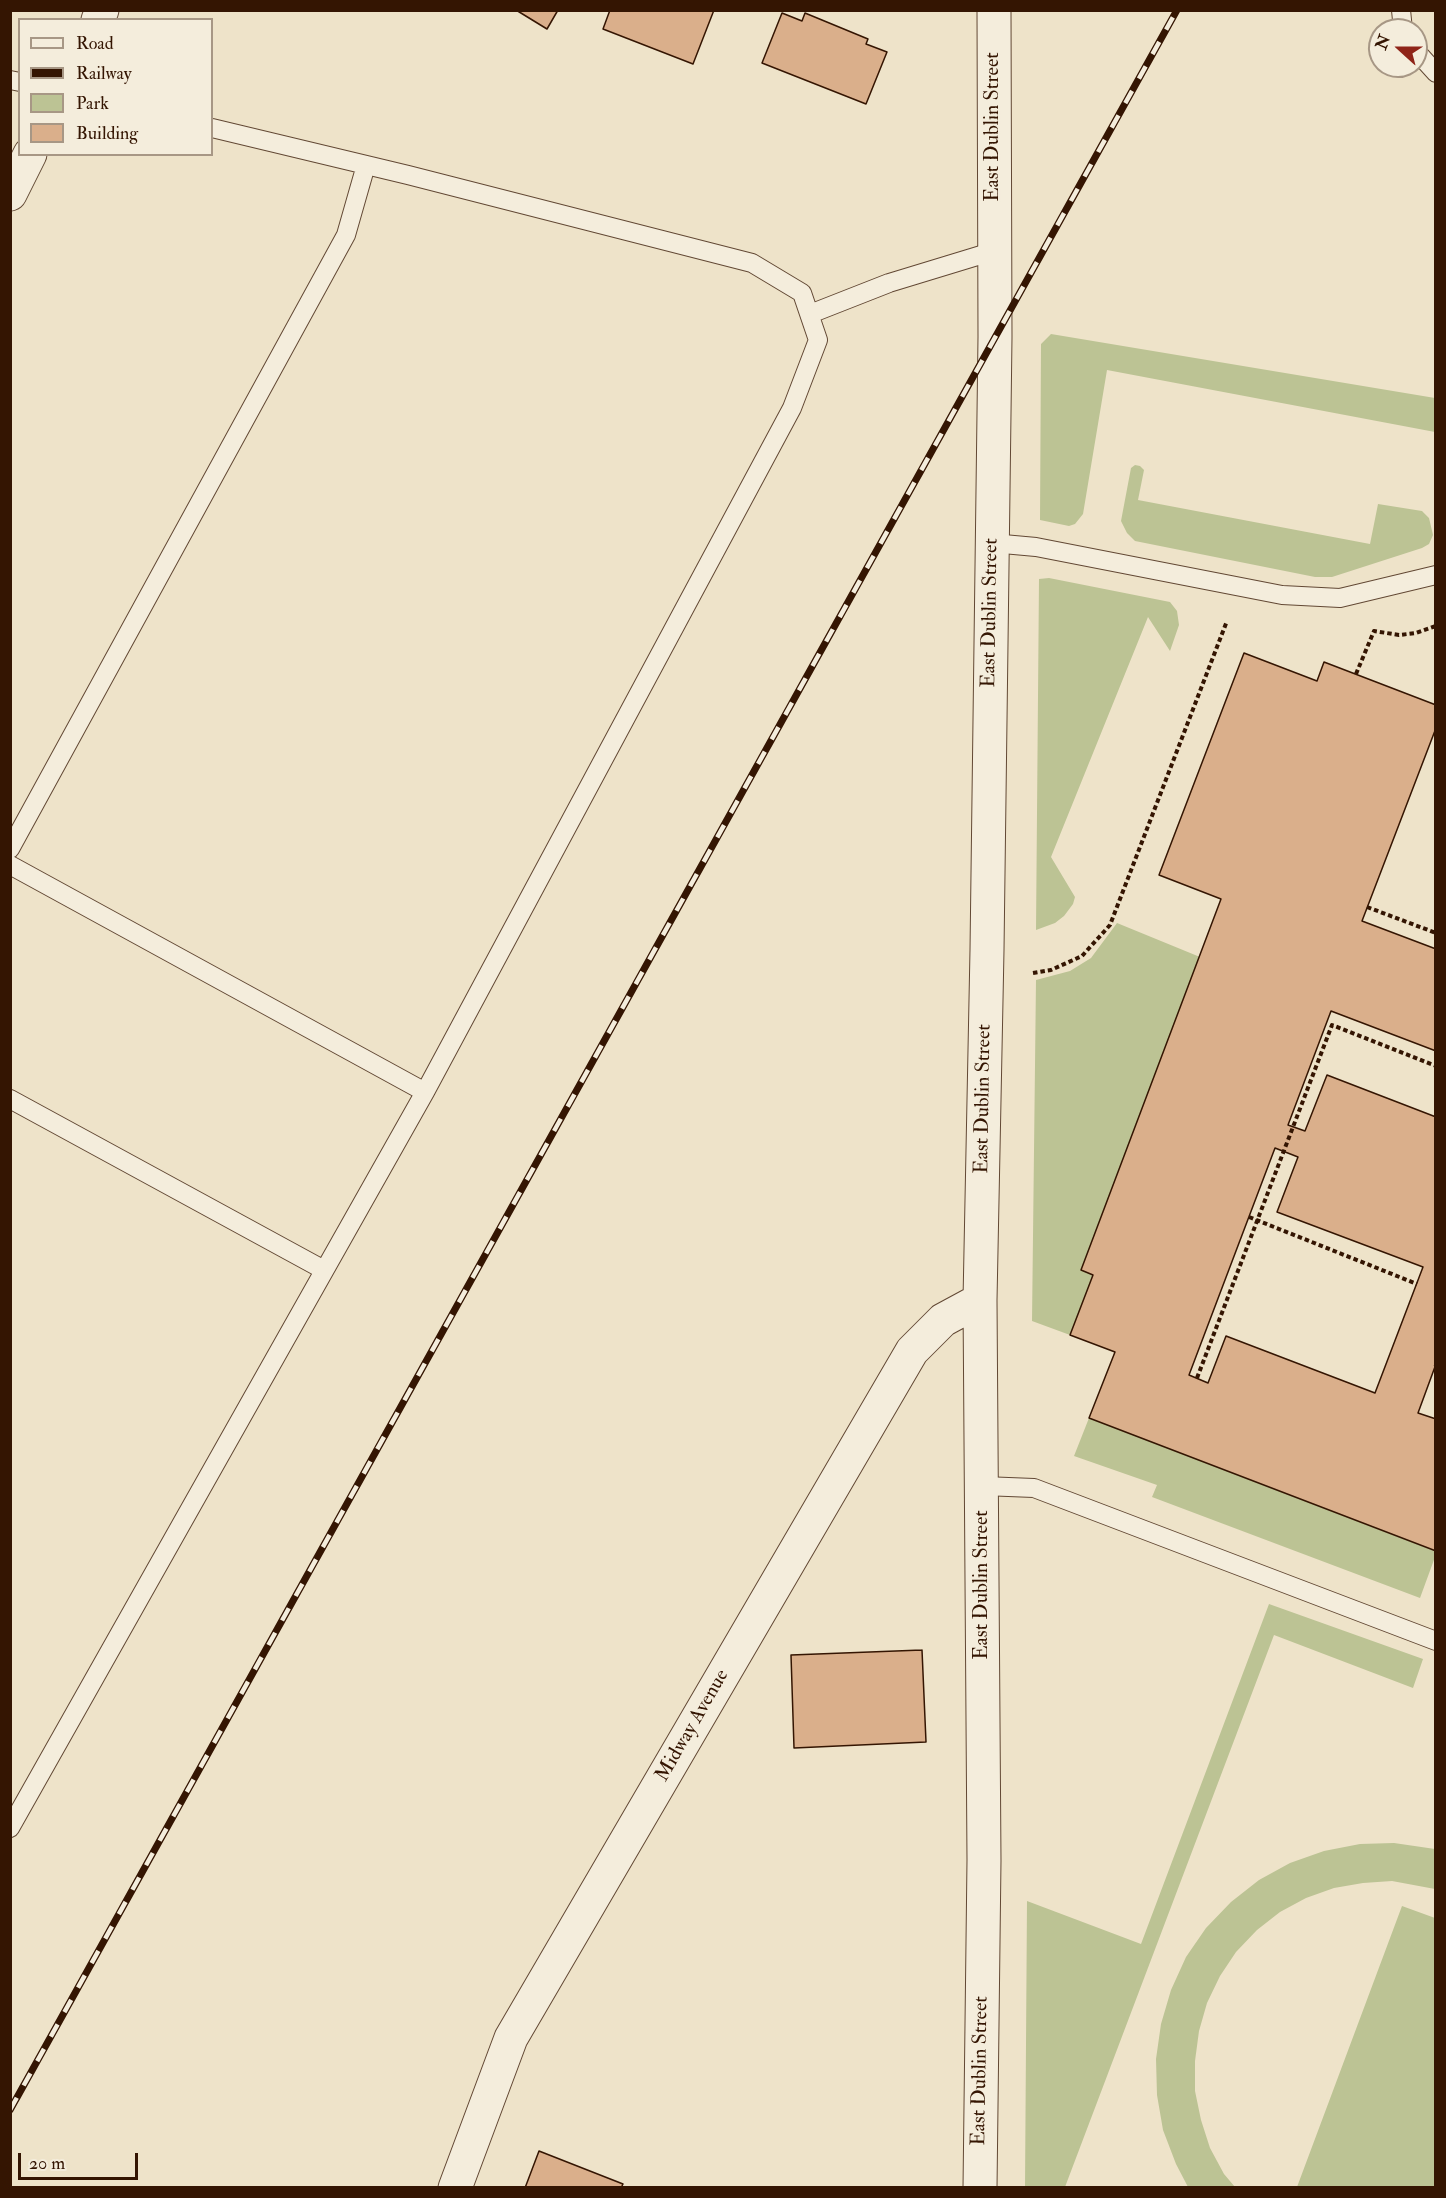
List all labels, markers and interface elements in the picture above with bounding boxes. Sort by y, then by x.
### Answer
legend [18,18,213,156]
north arrow [1368,18,1428,78]
text: Road [76,32,114,55]
text: N [1371,32,1395,53]
street label: East Dublin Street [982,52,1006,202]
text: Railway [76,62,132,85]
text: Park [76,92,109,115]
text: Building [76,122,138,145]
street label: East Dublin Street [978,538,1004,688]
street label: East Dublin Street [971,1024,997,1174]
street label: East Dublin Street [971,1510,995,1660]
street label: Midway Avenue [651,1666,735,1786]
street label: East Dublin Street [968,1996,994,2146]
scale bar [21,2141,141,2179]
text: 20 m [29,2152,65,2175]

